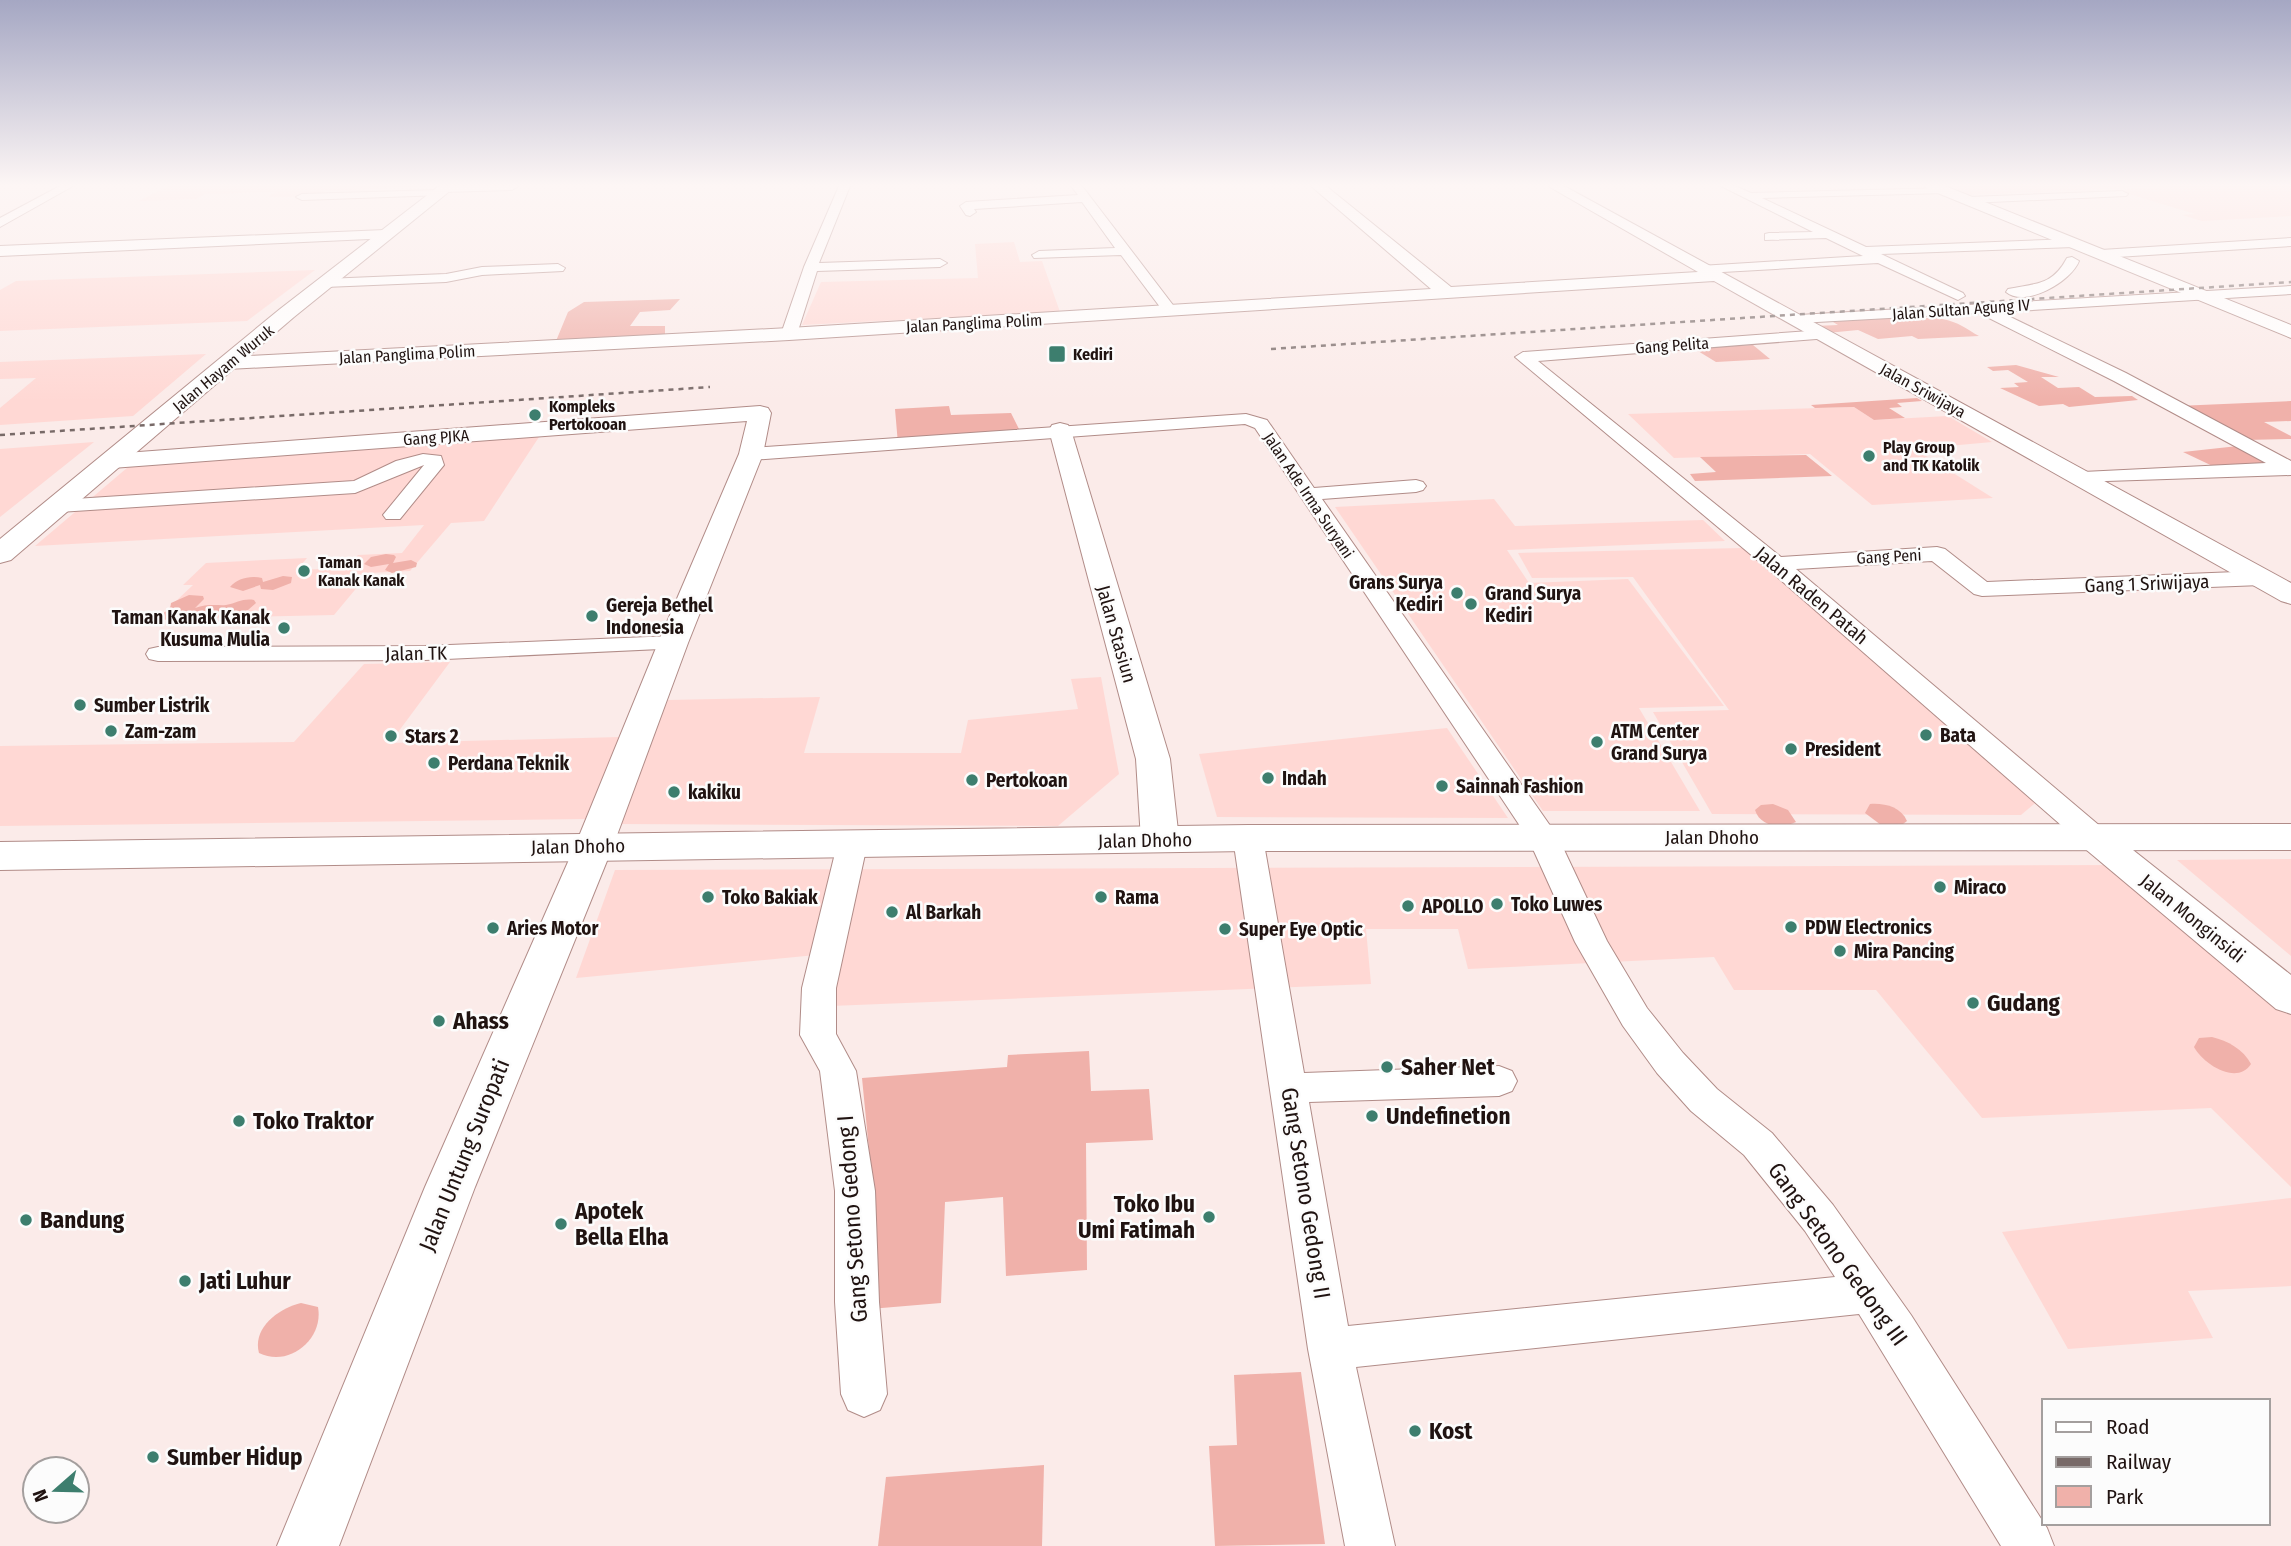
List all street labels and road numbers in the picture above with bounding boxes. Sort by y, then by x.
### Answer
street label: Jalan Sultan Agung IV [1891,295,2031,324]
street label: Jalan Panglima Polim [905,310,1043,337]
street label: Jalan Hayam Wuruk [169,320,278,416]
street label: Gang Pelita [1635,333,1710,358]
street label: Jalan Panglima Polim [338,341,476,368]
street label: Jalan Sriwijaya [1877,359,1969,422]
street label: Gang PJKA [403,426,470,449]
street label: Jalan Ade Irma Suryani [1259,429,1358,562]
street label: Jalan Raden Patah [1751,542,1873,649]
street label: Gang Peni [1856,545,1922,568]
street label: Gang 1 Sriwijaya [2084,570,2210,597]
street label: Jalan Stasiun [1092,583,1141,686]
street label: Jalan TK [385,641,448,666]
street label: Jalan Dhoho [1665,826,1759,849]
street label: Jalan Dhoho [1098,828,1192,853]
street label: Jalan Dhoho [531,834,625,859]
street label: Jalan Monginsidi [2136,869,2250,968]
street label: Jalan Untung Suropati [413,1055,515,1255]
street label: Gang Setono Gedong II [1275,1085,1337,1301]
street label: Gang Setono Gedong I [831,1114,873,1324]
street label: Gang Setono Gedong III [1762,1157,1914,1351]

